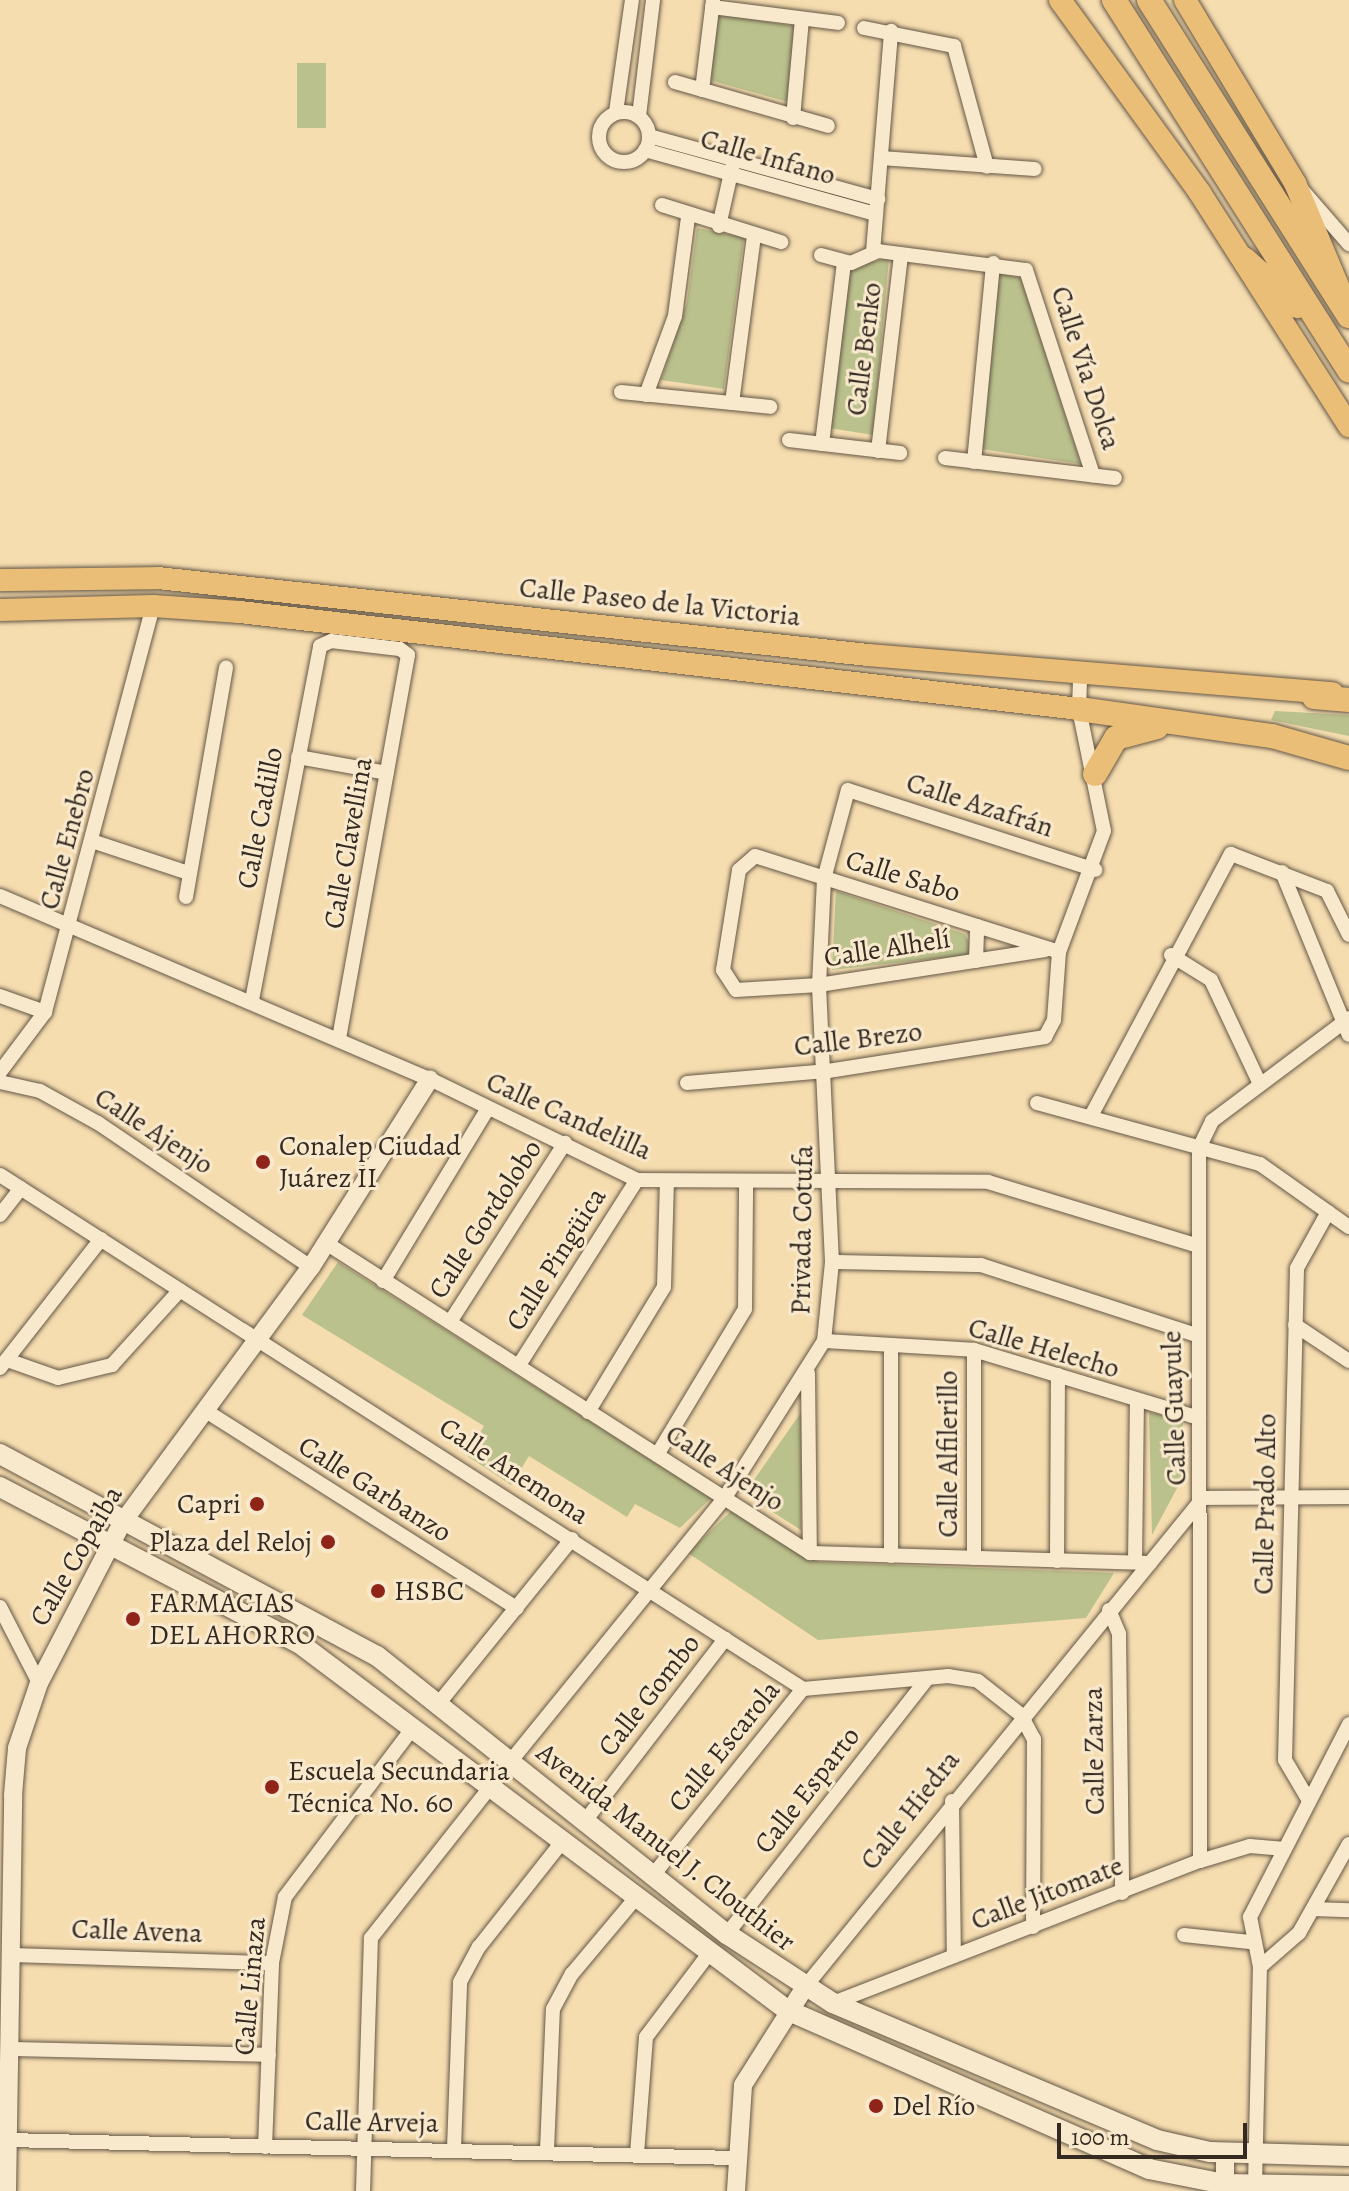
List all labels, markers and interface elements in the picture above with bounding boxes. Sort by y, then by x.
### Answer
street label: Calle Infano [697,122,839,192]
street label: Calle Benko [839,280,889,418]
street label: Calle Vía Dolca [1044,282,1128,454]
street label: Calle Paseo de la Victoria [518,571,802,633]
street label: Calle Cadillo [230,744,290,892]
street label: Calle Clavellina [316,755,380,931]
street label: Calle Enebro [32,765,102,913]
street label: Calle Azafrán [902,765,1058,845]
street label: Calle Sabo [842,843,964,909]
street label: Calle Alhelí [822,921,952,975]
street label: Calle Brezo [792,1014,924,1064]
street label: Calle Candelilla [481,1065,657,1167]
street label: Calle Ajenjo [88,1080,220,1182]
place label: Conalep Ciudad Juárez II [279,1129,461,1195]
street label: Calle Gordolobo [421,1133,549,1305]
street label: Privada Cotufa [784,1145,820,1315]
marker: Conalep Ciudad Juárez II [254,1153,272,1171]
street label: Calle Pingüica [499,1181,613,1337]
street label: Calle Helecho [965,1310,1123,1386]
street label: Calle Guayule [1155,1330,1193,1486]
street label: Calle Alfilerillo [931,1371,965,1537]
street label: Calle Anemona [433,1410,595,1532]
street label: Calle Prado Alto [1247,1413,1283,1595]
street label: Calle Ajenjo [659,1417,791,1519]
street label: Calle Garbanzo [292,1429,458,1549]
street label: Calle Copaiba [22,1480,130,1632]
place label: Capri [177,1487,241,1521]
marker: Capri [248,1495,266,1513]
place label: Plaza del Reloj [149,1525,312,1559]
marker: Plaza del Reloj [319,1533,337,1551]
place label: HSBC [394,1574,464,1608]
marker: HSBC [369,1582,387,1600]
place label: FARMACIAS DEL AHORRO [149,1586,315,1652]
marker: FARMACIAS DEL AHORRO [124,1610,142,1628]
street label: Calle Gombo [591,1627,707,1763]
street label: Calle Escarola [661,1674,787,1818]
street label: Calle Zarza [1076,1687,1112,1815]
street label: Calle Esparto [747,1720,867,1860]
street label: Avenida Manuel J. Clouthier [530,1735,802,1959]
street label: Calle Hiedra [853,1744,967,1876]
place label: Escuela Secundaria Técnica No. 60 [288,1754,510,1820]
marker: Escuela Secundaria Técnica No. 60 [263,1778,281,1796]
street label: Calle Jitomate [966,1849,1128,1937]
street label: Calle Avena [71,1912,203,1950]
street label: Calle Linaza [227,1915,273,2057]
place label: Del Río [892,2089,975,2123]
marker: Del Río [867,2097,885,2115]
street label: Calle Arveja [305,2104,439,2140]
scale bar [1061,2107,1251,2157]
text: 100 m [1071,2121,1130,2153]

